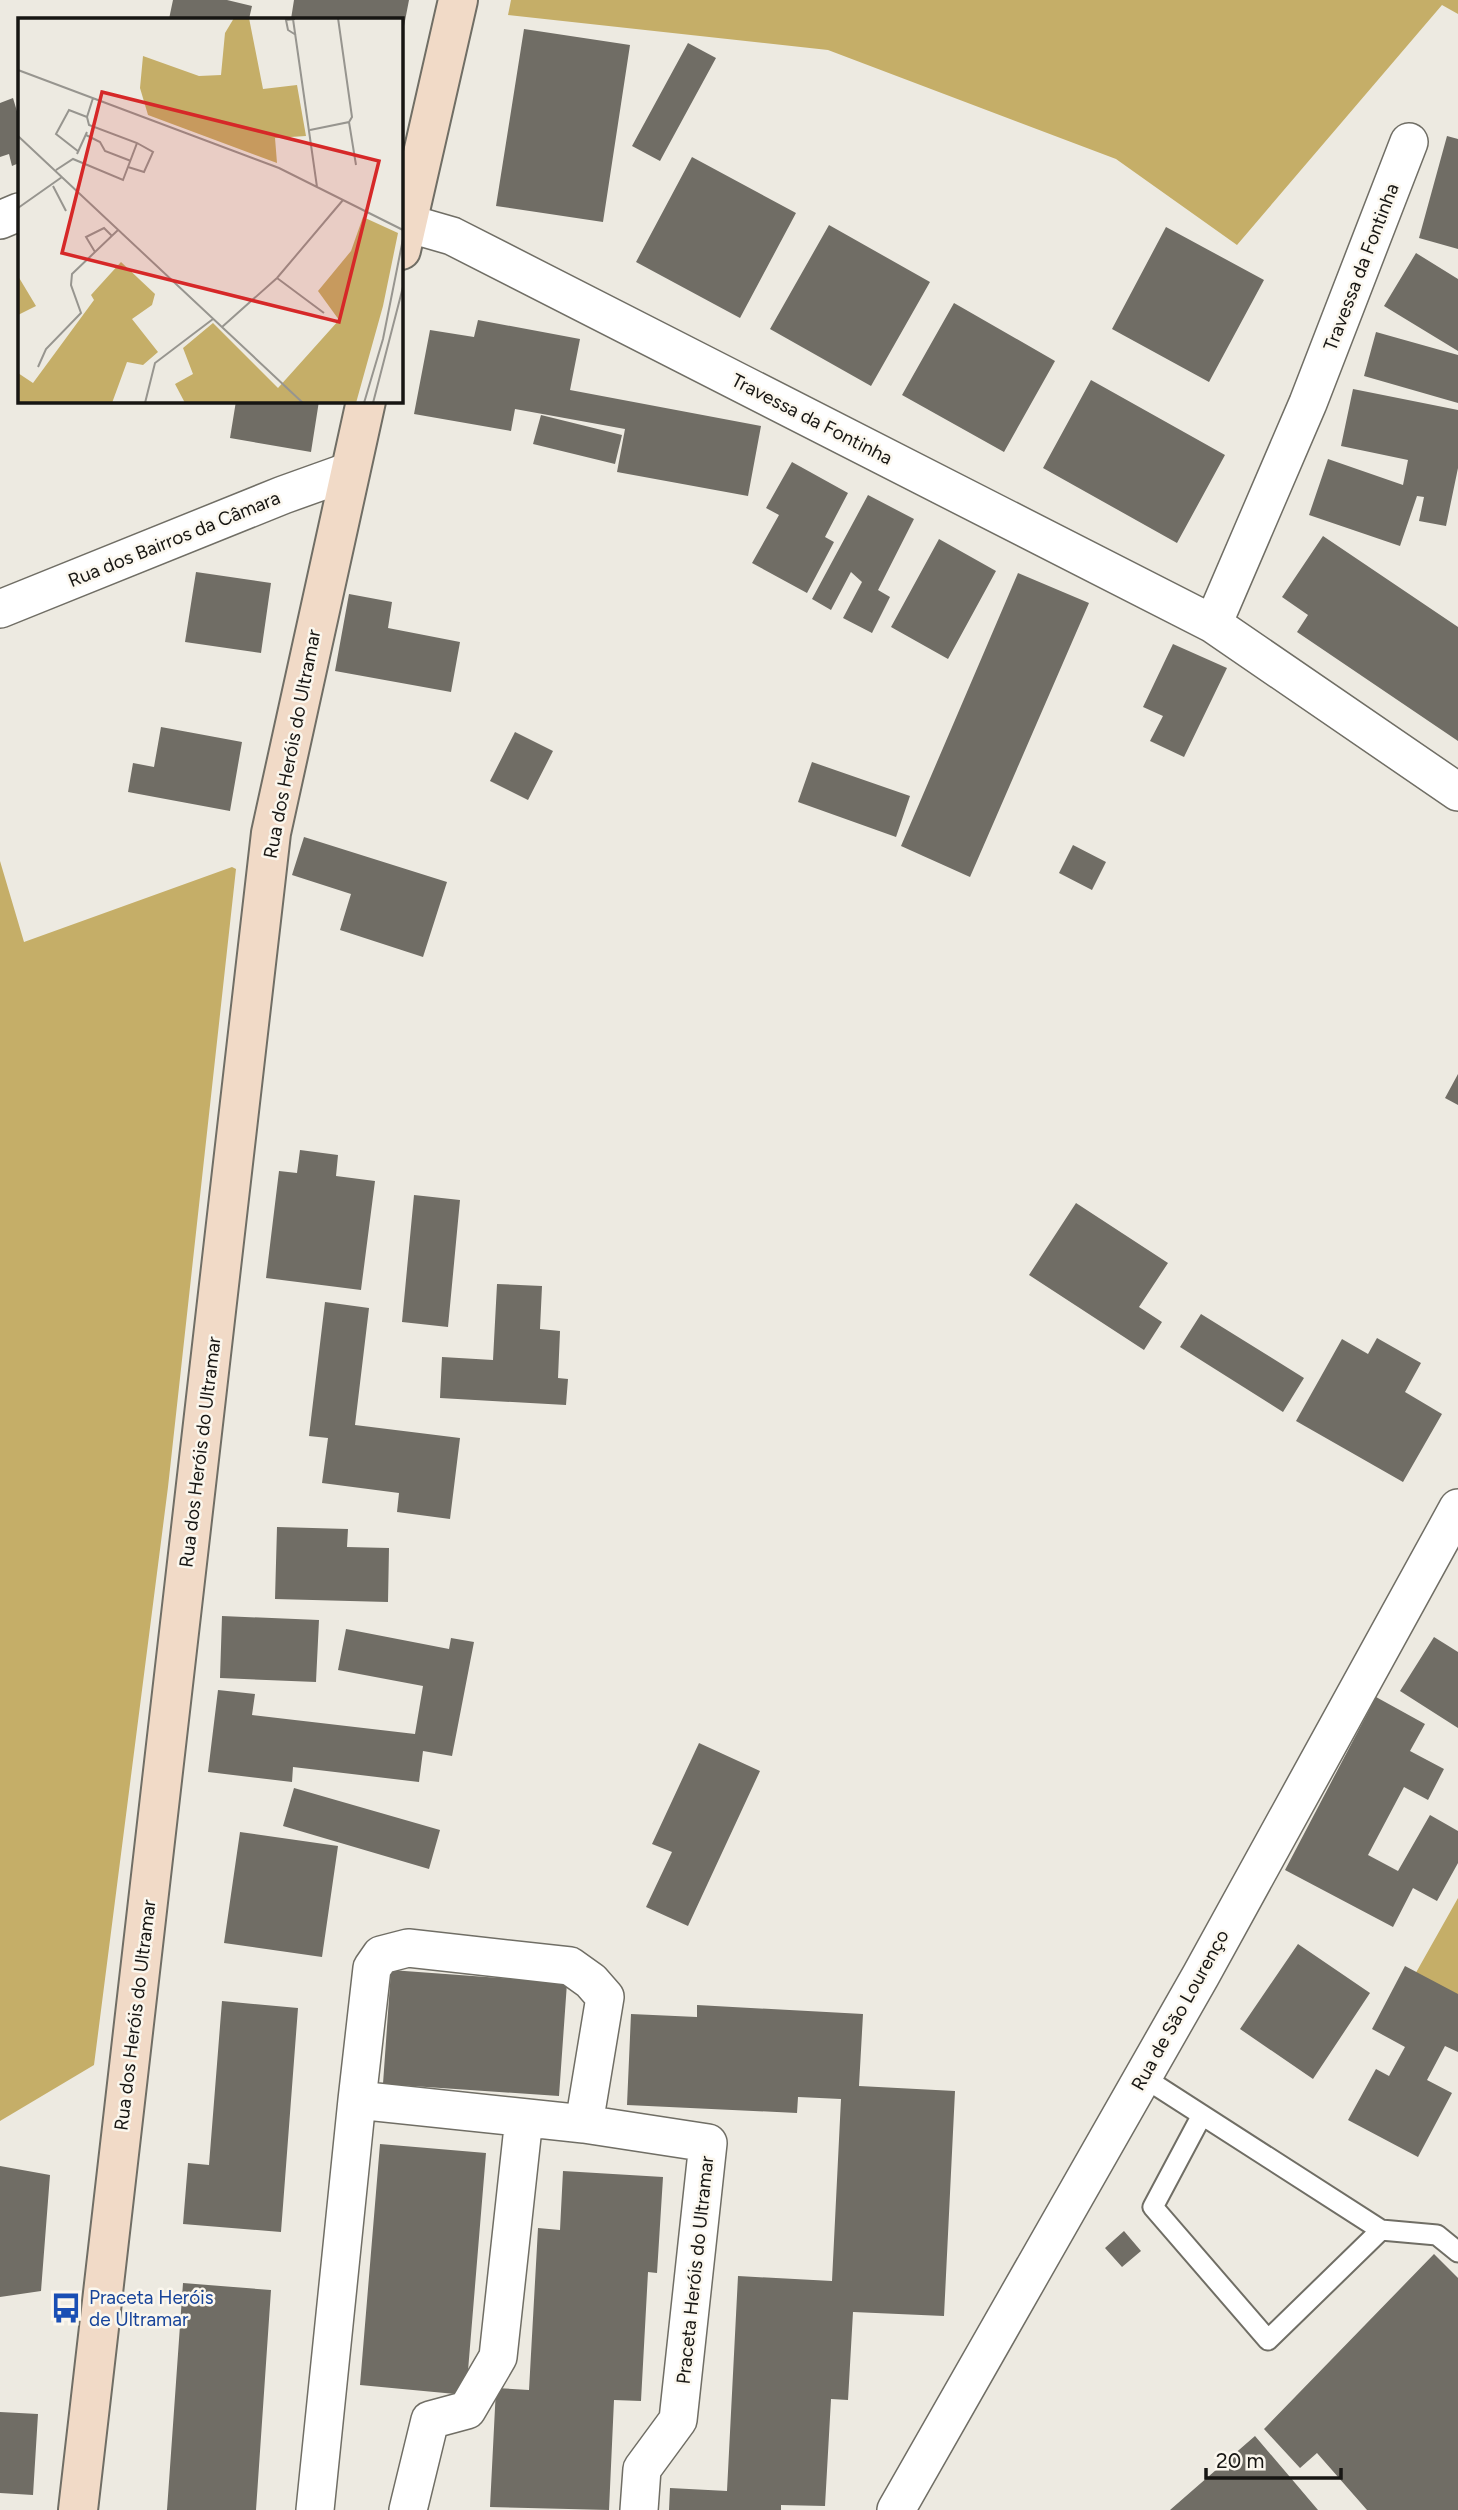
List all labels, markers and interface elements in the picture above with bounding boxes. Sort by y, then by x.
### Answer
inset map [18,18,402,402]
street label: Travessa da Fontinha [1318,180,1404,354]
street label: Travessa da Fontinha [728,368,896,470]
street label: Rua dos Bairros da Câmara [65,486,283,592]
street label: Rua dos Heróis do Ultramar [259,627,326,860]
street label: Rua dos Heróis do Ultramar [174,1335,226,1569]
street label: Rua dos Heróis do Ultramar [109,1898,161,2132]
street label: Rua de São Lourenço [1126,1926,1234,2094]
street label: Praceta Heróis do Ultramar [672,2154,718,2385]
place label: Praceta Heróis de Ultramar [89,2286,214,2331]
bus stop icon: Praceta Heróis de Ultramar [49,2291,83,2325]
scale bar [1206,2436,1341,2480]
text: 20 m [1216,2448,1264,2473]

